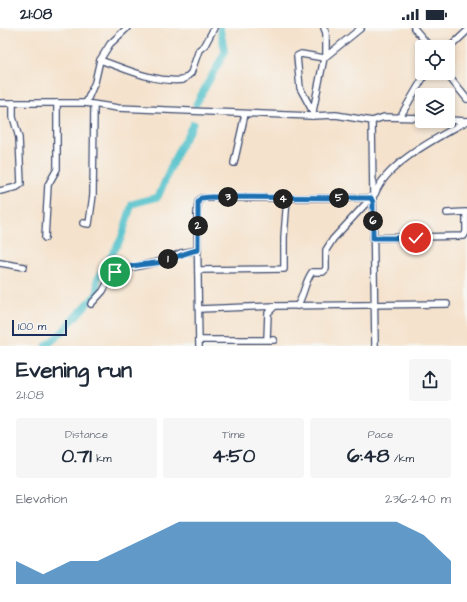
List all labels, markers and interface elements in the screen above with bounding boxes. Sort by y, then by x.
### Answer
text: 21:08 [20,4,52,25]
map controls [415,40,455,128]
button: locate [415,40,455,80]
button: layers [415,88,455,128]
pin: 3 [218,187,238,207]
pin: 5 [329,188,349,208]
text: 3 [225,189,231,204]
pin: 4 [273,189,293,209]
text: 5 [335,190,343,205]
text: 4 [279,191,287,206]
pin: 6 [363,211,383,231]
text: 6 [370,213,376,228]
pin: 2 [188,216,208,236]
text: 2 [195,218,201,233]
pin [399,221,433,255]
icon: check [405,227,427,249]
pin: 1 [158,249,178,269]
text: 1 [167,251,169,266]
pin [98,255,132,289]
icon: arrive [104,261,126,283]
scale bar [12,318,67,337]
text: 100 m [18,319,46,334]
text: Evening run [16,355,132,386]
button: share [409,359,451,401]
text: 21:08 [16,386,44,404]
text: Distance [65,427,108,442]
text: Time [222,427,245,442]
text: Pace [368,427,393,442]
text: 0.71 [61,442,92,470]
text: 4:50 [212,442,255,470]
text: 6:48 [347,442,389,470]
text: km [92,451,112,466]
text: /km [389,451,414,466]
text: Elevation [16,490,67,508]
text: 236–240 m [385,490,451,508]

